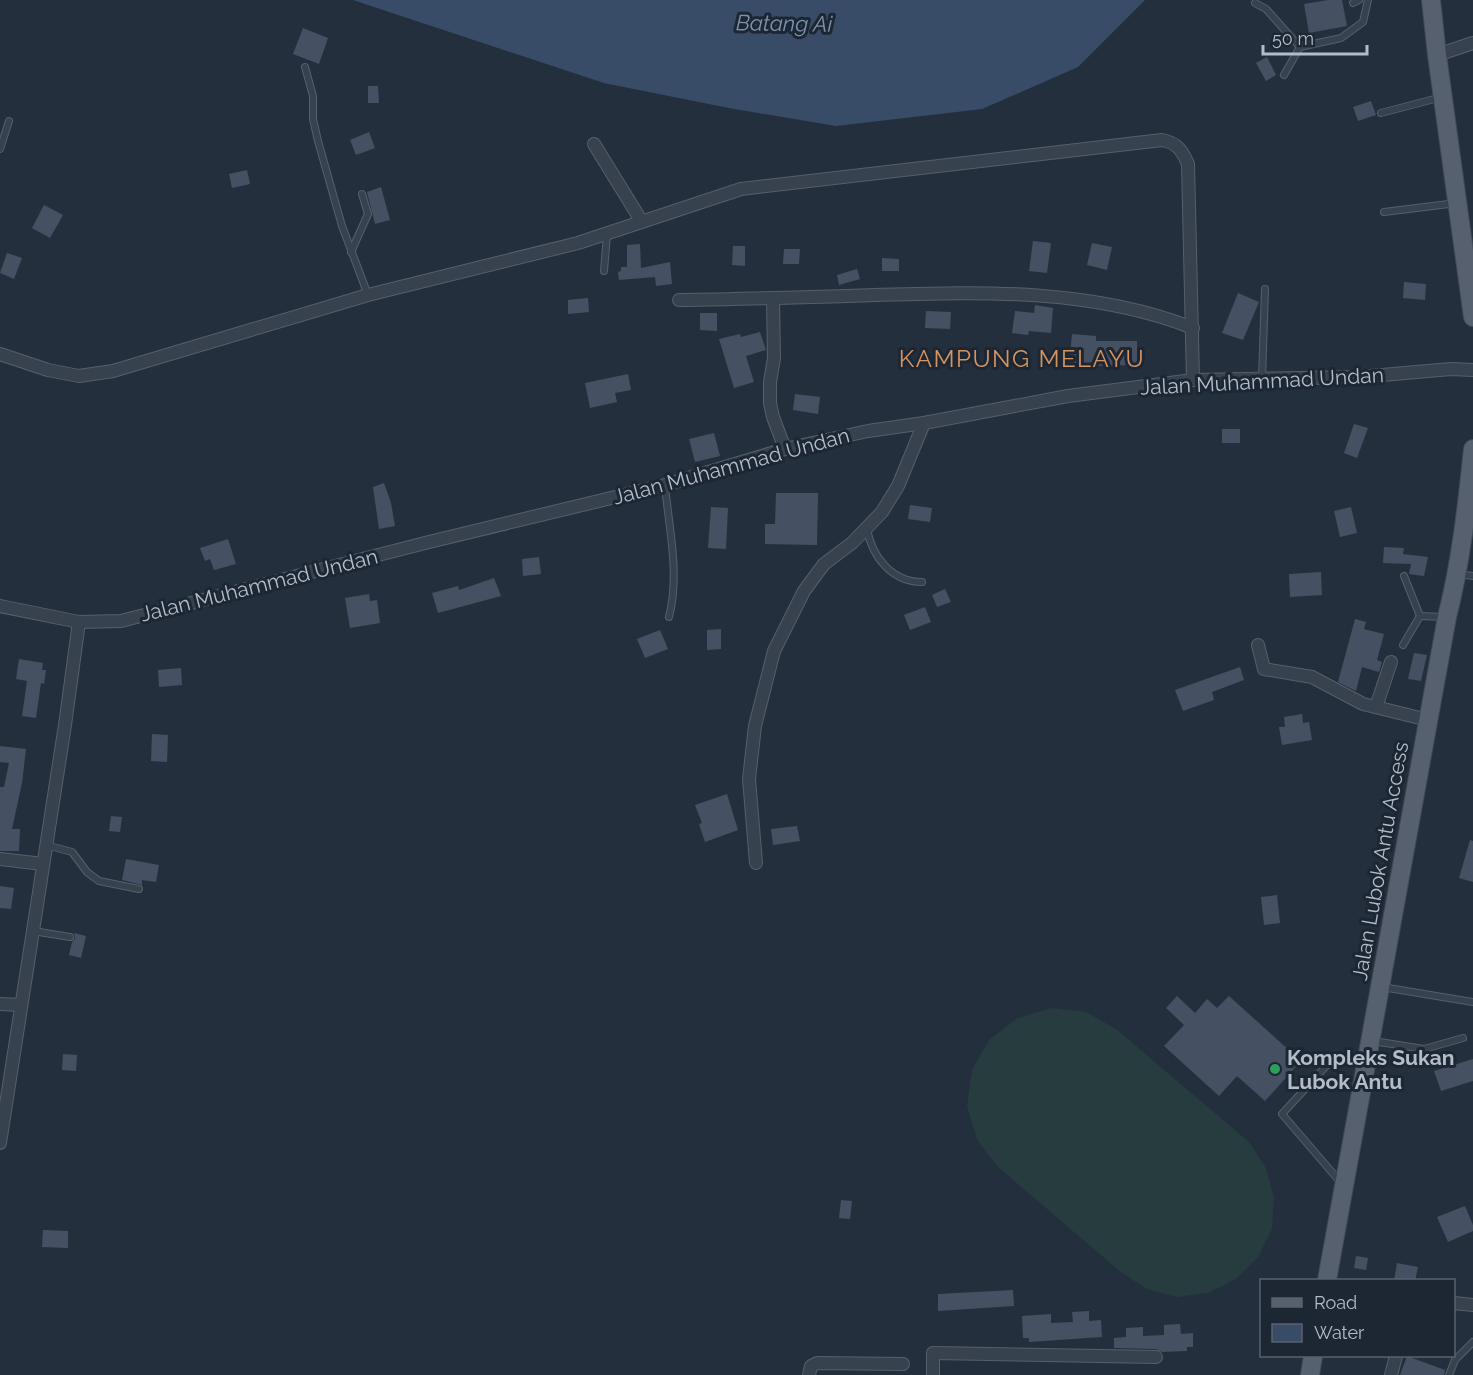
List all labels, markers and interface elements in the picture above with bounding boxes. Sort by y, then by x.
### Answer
water label: Batang Ai [736,9,834,37]
scale bar [1263,18,1366,56]
text: 50 m [1272,28,1314,49]
district label: KAMPUNG MELAYU [899,344,1145,373]
street label: Jalan Muhammad Undan [1140,362,1384,400]
street label: Jalan Muhammad Undan [610,422,852,510]
street label: Jalan Muhammad Undan [138,543,380,627]
street label: Jalan Lubok Antu Access [1347,740,1413,982]
place label: Kompleks Sukan Lubok Antu [1287,1045,1454,1094]
marker: Kompleks Sukan Lubok Antu [1268,1062,1282,1076]
legend [1260,1279,1455,1357]
text: Road [1314,1292,1357,1313]
text: Water [1314,1322,1365,1343]

